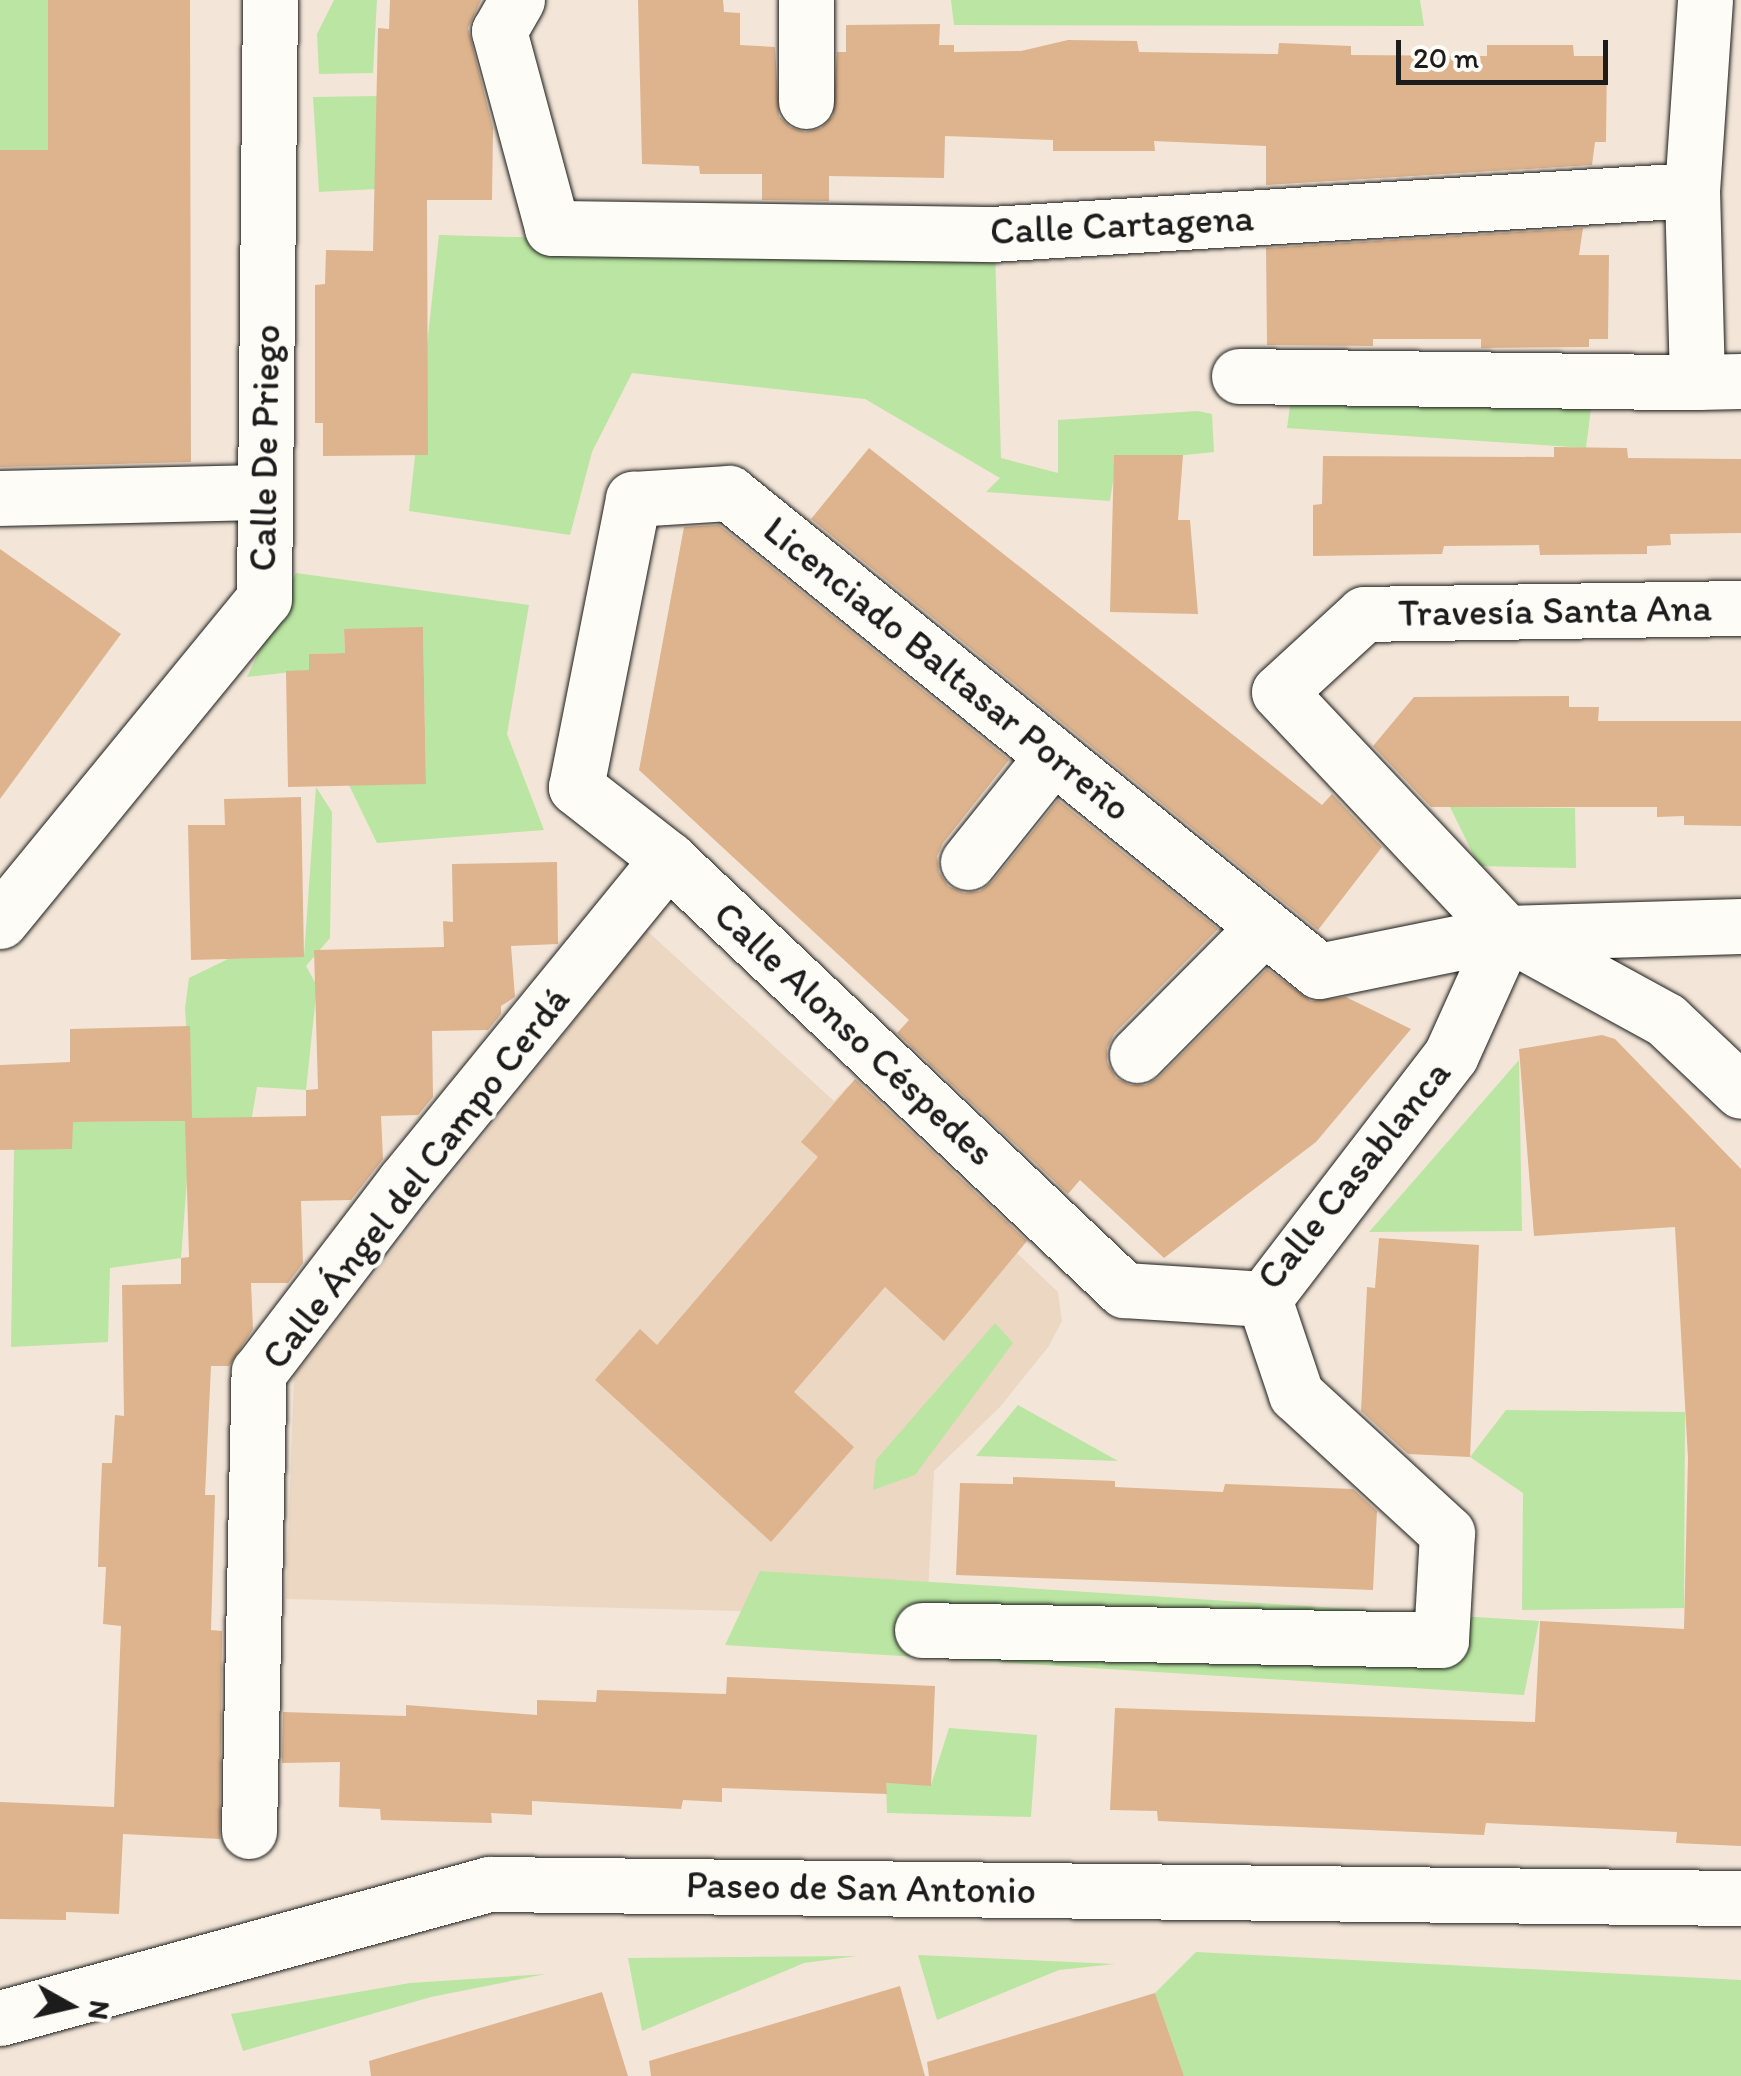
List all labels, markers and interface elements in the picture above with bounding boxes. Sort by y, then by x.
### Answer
scale bar [1401,20,1614,82]
text: 20 m [1413,39,1479,76]
street label: Calle Cartagena [989,195,1255,255]
street label: Calle De Priego [240,324,290,572]
street label: Licenciado Baltasar Porreño [755,507,1139,831]
street label: Travesía Santa Ana [1398,585,1712,637]
street label: Calle Alonso Céspedes [705,893,1003,1175]
street label: Calle Ángel del Campo Cerdá [252,977,580,1379]
street label: Calle Casablanca [1248,1051,1460,1299]
street label: Paseo de San Antonio [685,1862,1037,1914]
north arrow [20,1956,120,2056]
text: N [82,1998,118,2022]

